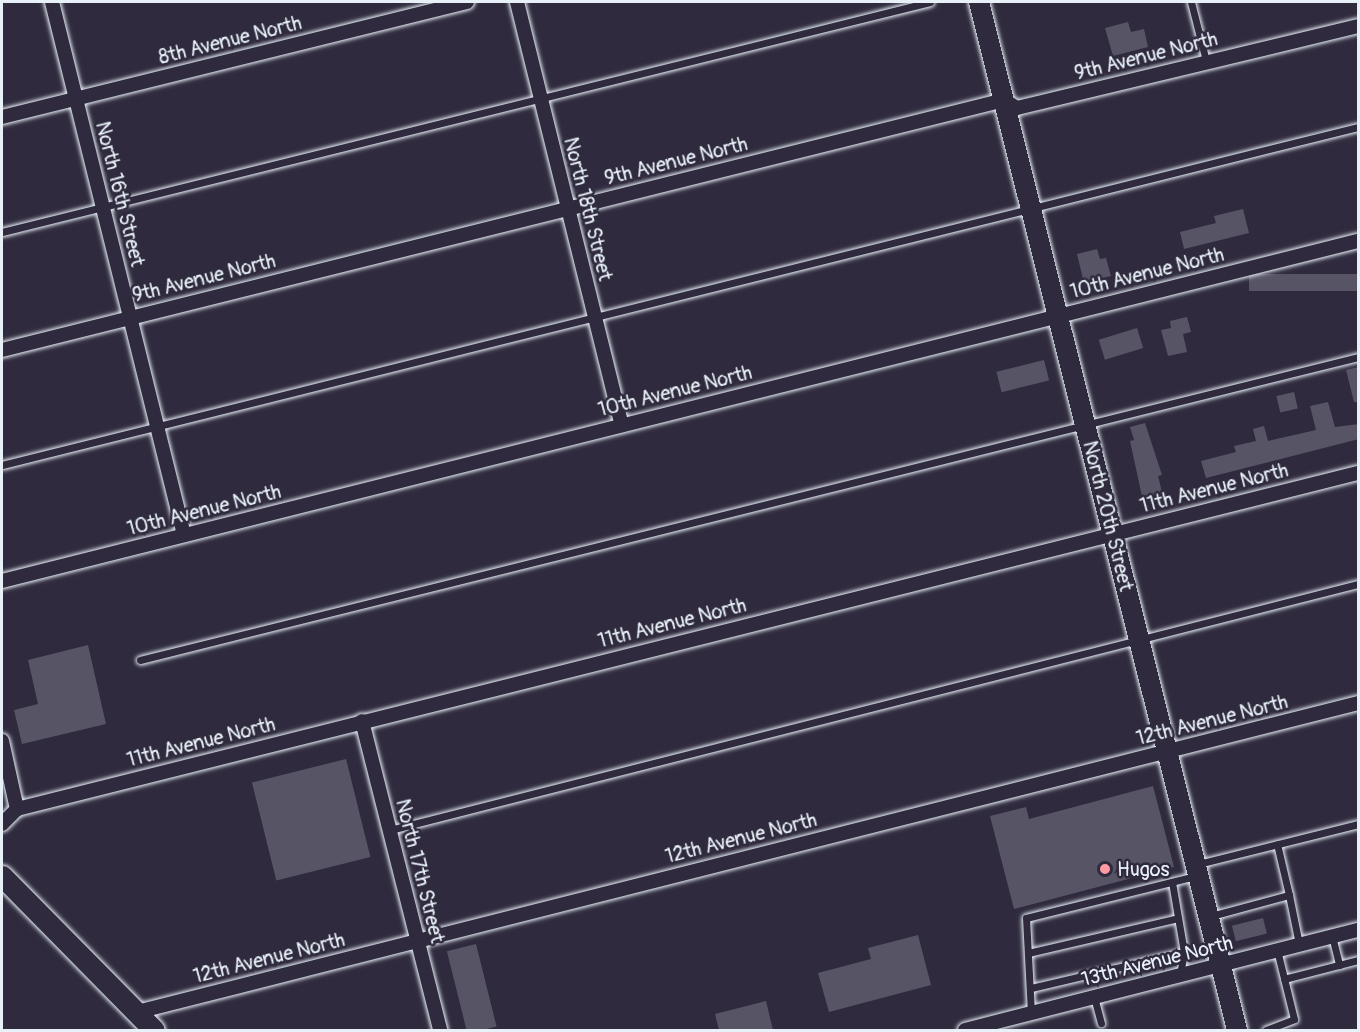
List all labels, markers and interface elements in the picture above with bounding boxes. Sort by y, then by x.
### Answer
street label: 8th Avenue North [156,11,304,69]
street label: 9th Avenue North [1072,27,1220,85]
street label: North 16th Street [90,119,150,269]
street label: 9th Avenue North [602,132,750,190]
street label: North 18th Street [559,135,617,283]
street label: 10th Avenue North [1067,242,1227,304]
street label: 9th Avenue North [130,249,278,307]
street label: 10th Avenue North [595,360,755,422]
street label: North 20th Street [1078,438,1138,594]
street label: 11th Avenue North [1137,458,1291,518]
street label: 10th Avenue North [124,479,284,541]
street label: 11th Avenue North [595,593,749,653]
street label: 12th Avenue North [1134,690,1290,750]
street label: 11th Avenue North [124,712,278,772]
street label: North 17th Street [391,796,449,946]
street label: 12th Avenue North [663,808,819,868]
place label: Hugos [1117,857,1169,881]
marker: Hugos [1098,862,1112,876]
street label: 12th Avenue North [191,928,347,988]
street label: 13th Avenue North [1079,931,1235,991]

